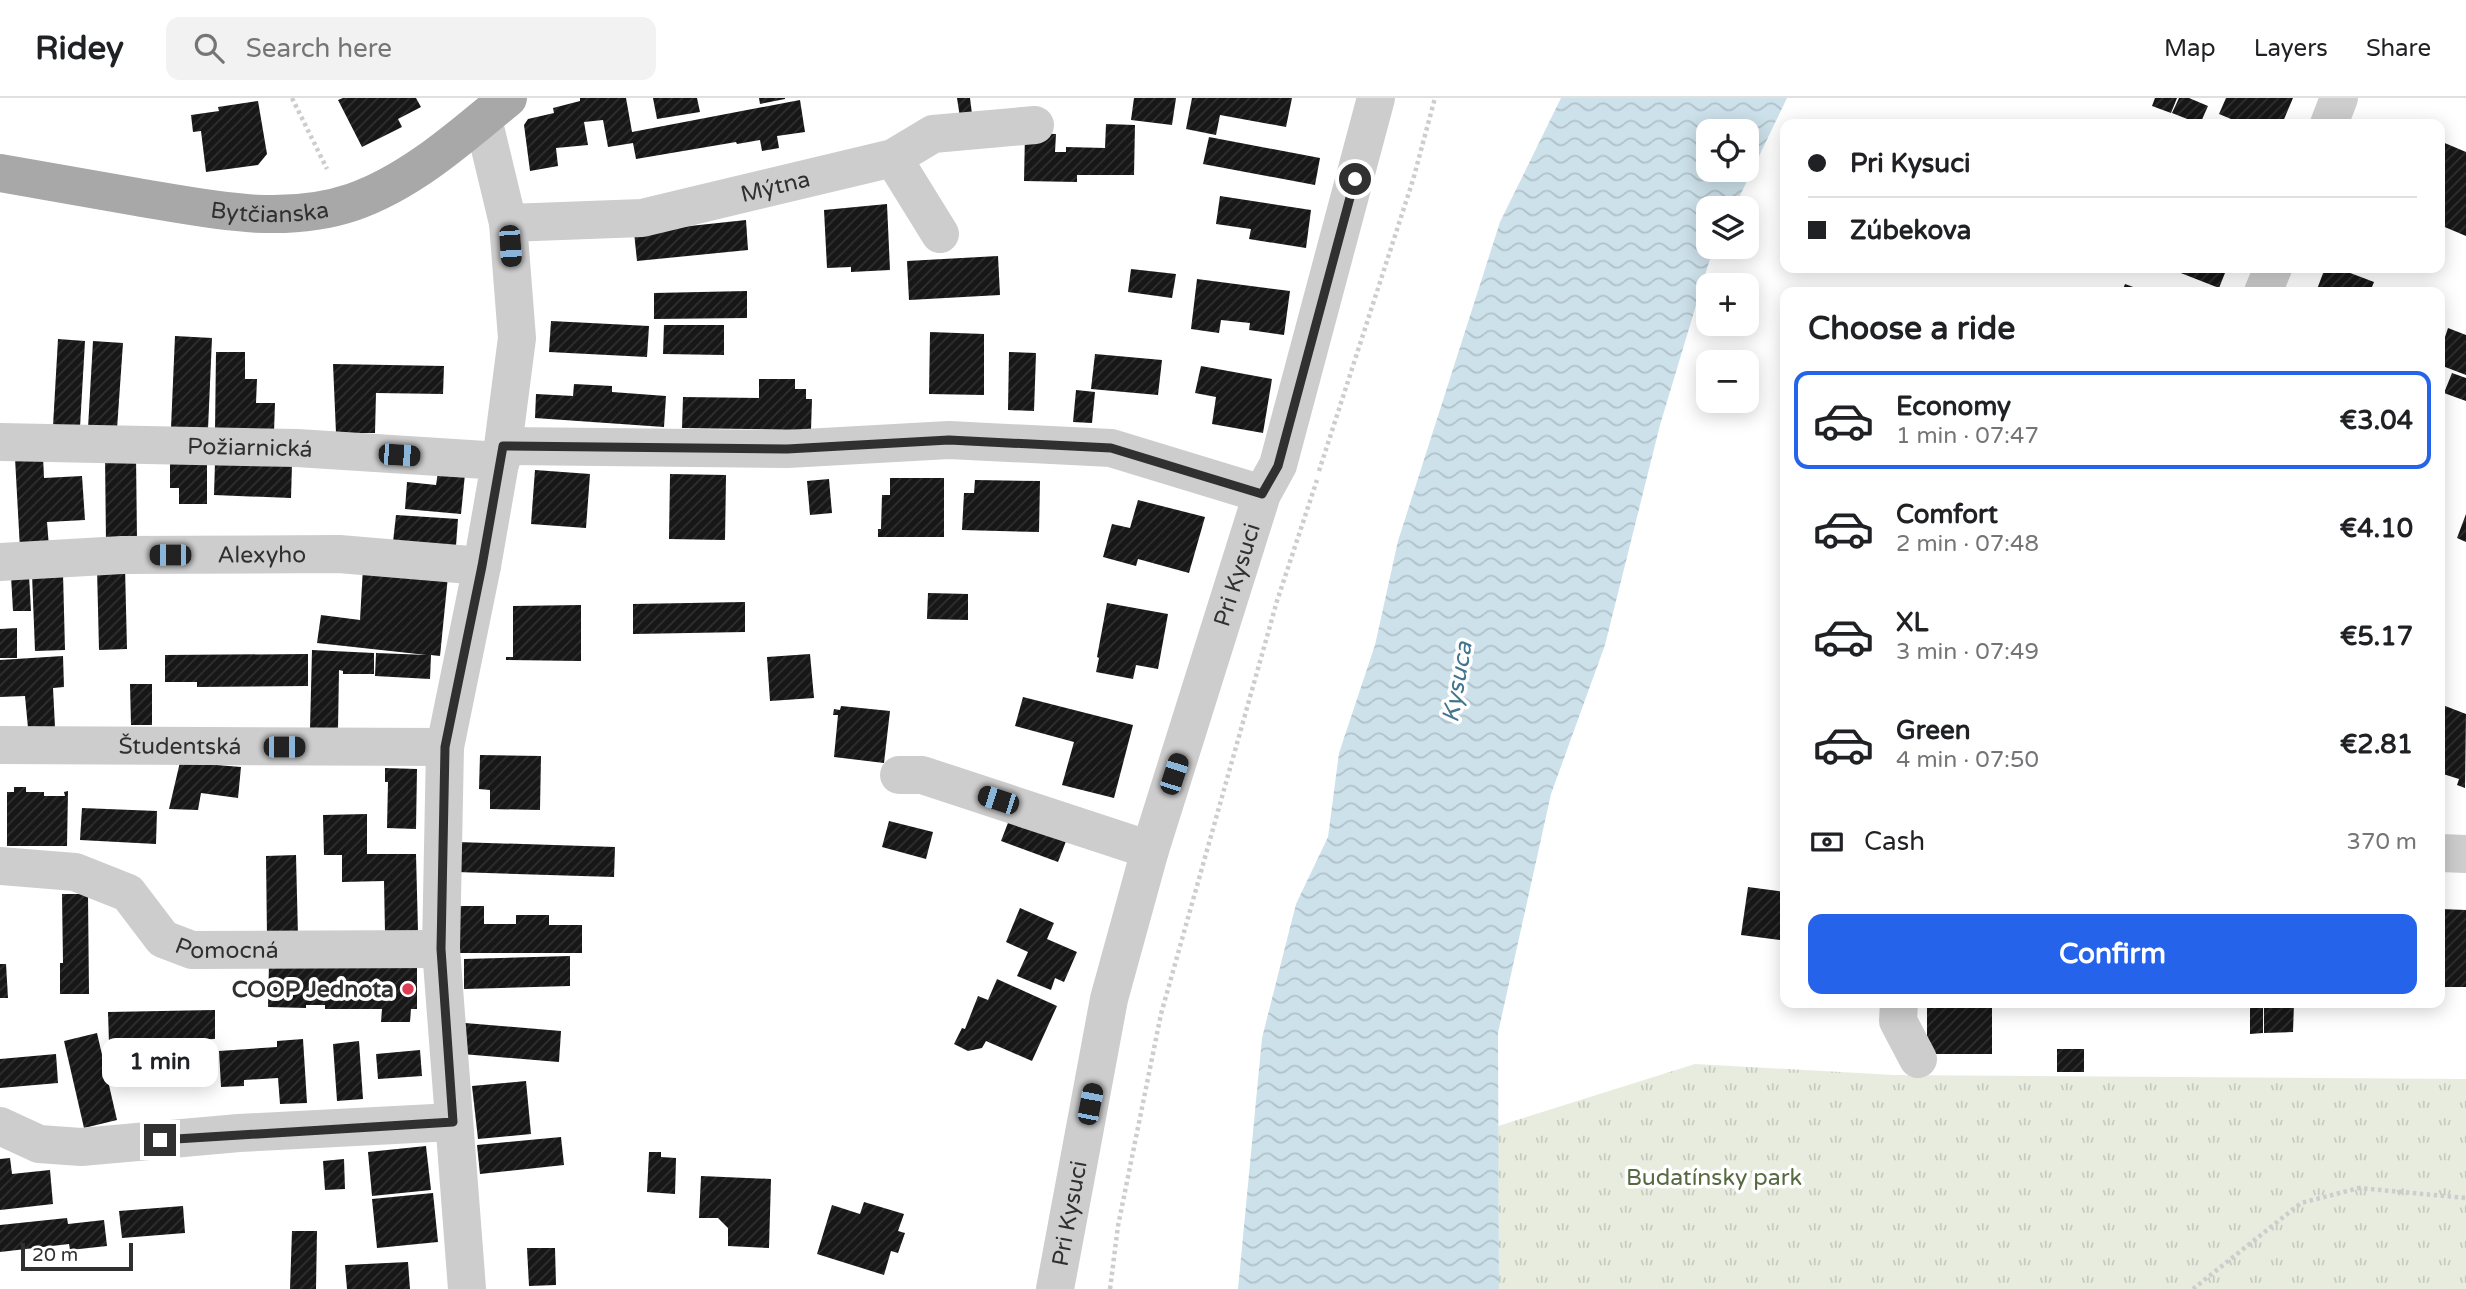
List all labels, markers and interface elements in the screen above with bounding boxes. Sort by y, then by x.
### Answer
search box [166,17,656,80]
text: Ridey [35,29,124,68]
icon: search [190,29,228,67]
text: Search here [246,33,392,64]
text: Map [2164,34,2216,63]
text: Layers [2254,34,2328,63]
text: Share [2366,34,2431,63]
map controls [1696,119,1759,413]
button: locate [1696,119,1759,182]
text: Pri Kysuci [1850,148,1970,179]
route start [1339,163,1371,195]
street label: Mýtna [738,165,813,209]
street label: Bytčianska [209,196,331,229]
button: layers [1696,196,1759,259]
text: Zúbekova [1850,215,1971,246]
car [499,224,522,268]
button: + [1696,273,1759,336]
text: Choose a ride [1808,310,2015,348]
button: − [1696,350,1759,413]
icon: car [1812,389,1875,452]
text: Economy [1896,391,2011,422]
text: €3.04 [2340,405,2413,436]
text: 1 min · 07:47 [1896,422,2039,450]
street label: Požiarnická [187,433,313,464]
car [378,443,421,467]
icon: car [1812,497,1875,560]
text: Comfort [1896,499,1998,530]
text: €4.10 [2340,513,2413,544]
street label: Pri Kysuci [1208,520,1267,630]
text: 2 min · 07:48 [1896,530,2039,558]
street label: Alexyho [217,541,306,570]
car [150,545,192,566]
icon: car [1812,605,1875,668]
text: XL [1896,607,1928,638]
text: €5.17 [2340,621,2413,652]
text: 3 min · 07:49 [1896,638,2039,666]
water label: Kysuca [1436,639,1479,725]
icon: car [1812,713,1875,776]
text: Green [1896,715,1971,746]
text: €2.81 [2340,729,2413,760]
street label: Študentská [119,733,241,761]
car [264,737,306,758]
text: 4 min · 07:50 [1896,746,2039,774]
car [1158,751,1191,797]
car [975,784,1022,816]
icon: cash [1808,823,1846,861]
text: Cash [1864,826,1925,857]
text: 370 m [2347,828,2417,856]
button: Confirm [1808,914,2417,994]
street label: Pomocná [171,932,279,965]
place label: COOP Jednota [232,976,394,1004]
marker: COOP Jednota [400,981,416,997]
callout: 1 min [102,1038,218,1088]
text: 1 min [129,1048,191,1076]
car [1076,1081,1105,1127]
route end [144,1124,176,1156]
street label: Pri Kysuci [1047,1158,1094,1268]
park label: Budatínsky park [1626,1164,1802,1192]
scale bar [21,1240,133,1272]
text: 20 m [32,1244,78,1266]

